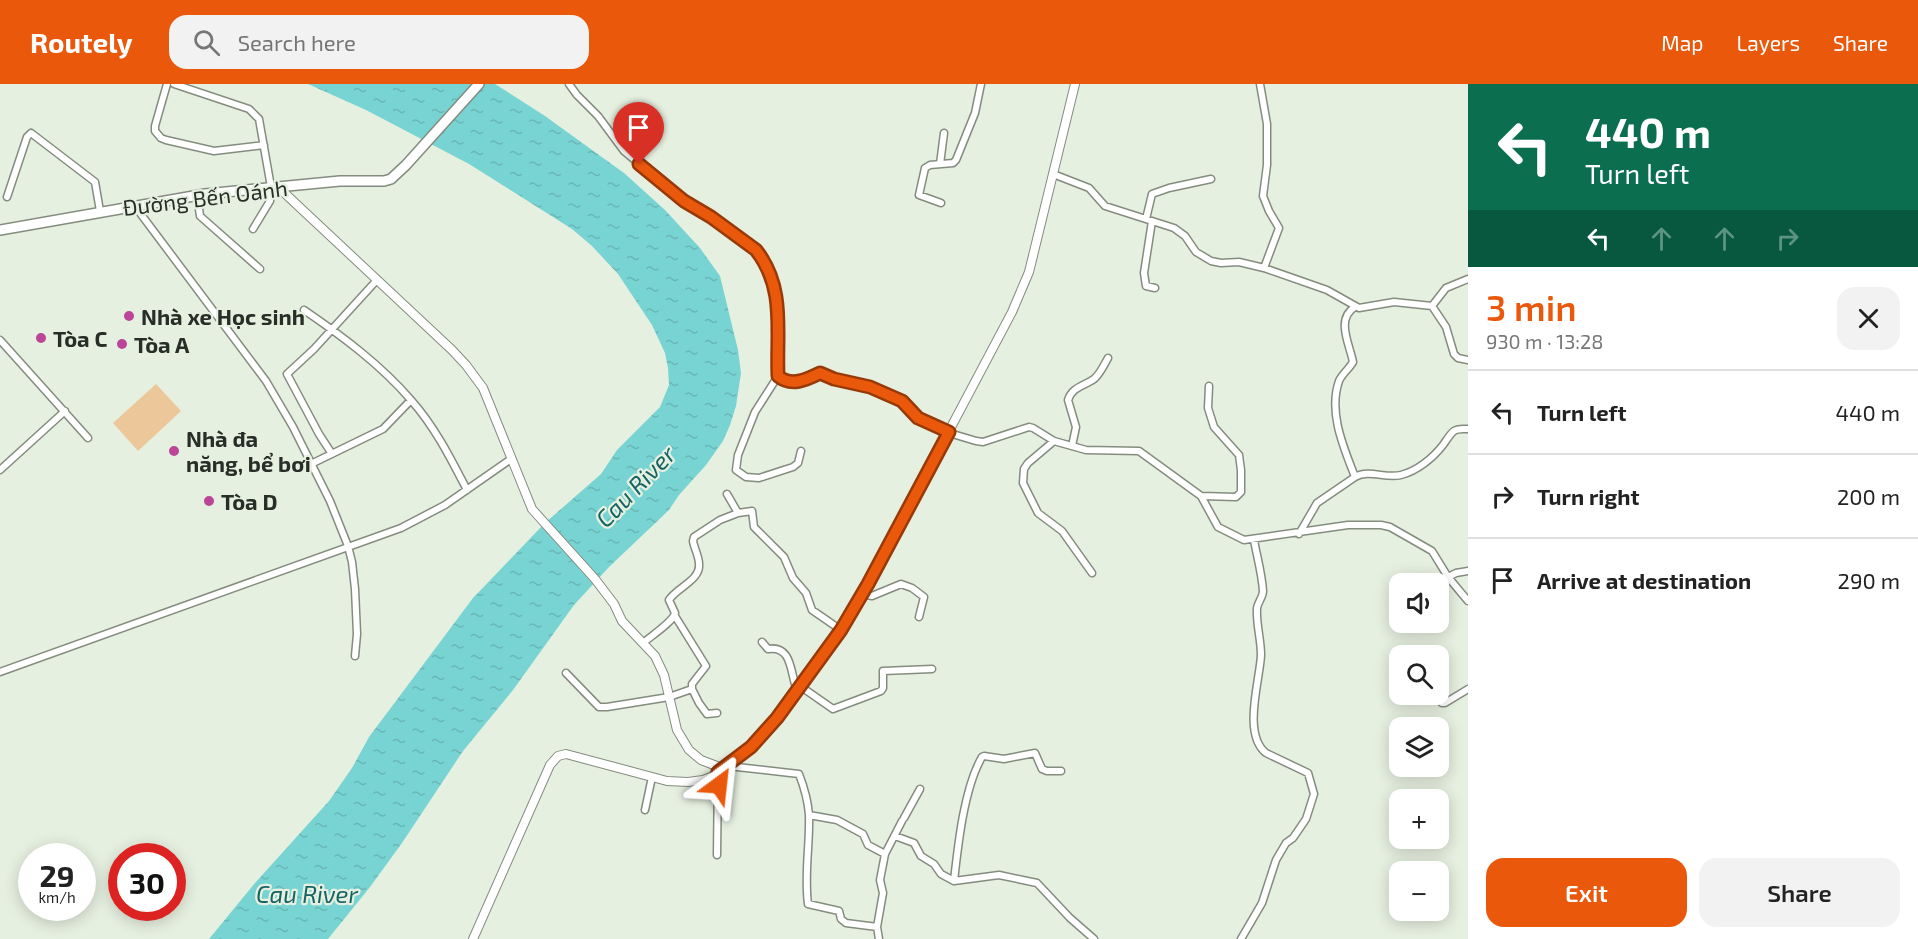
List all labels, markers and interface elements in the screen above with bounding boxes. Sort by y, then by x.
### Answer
search box [169,15,589,69]
text: Routely [30,25,133,59]
icon: search [190,26,223,59]
text: Search here [238,29,356,55]
text: Map [1661,30,1703,55]
text: Layers [1736,30,1800,55]
text: Share [1833,30,1888,55]
pin [613,102,664,164]
text: 440 m [1585,106,1711,156]
icon: left [1486,108,1564,186]
icon: arrive [622,111,655,144]
text: Turn left [1585,157,1689,189]
street label: Đường Bến Oánh [121,174,289,220]
icon: left [1582,222,1615,255]
icon: ahead [1645,222,1678,255]
icon: ahead [1708,222,1741,255]
icon: right [1771,222,1804,255]
text: 3 min [1486,285,1577,328]
button: close [1837,287,1900,350]
place label: Nhà xe Học sinh [141,303,305,329]
marker: Nhà xe Học sinh [122,309,136,323]
place label: Tòa C [53,325,107,351]
text: 930 m · 13:28 [1486,329,1603,353]
marker: Tòa C [34,331,48,345]
place label: Tòa A [134,331,190,357]
marker: Tòa A [115,337,129,351]
icon: left [1486,396,1519,429]
text: Turn left [1537,399,1626,425]
text: 440 m [1835,399,1900,425]
place label: Nhà đa năng, bể bơi [186,425,311,476]
water label: Cau River [589,439,681,533]
marker: Nhà đa năng, bể bơi [167,444,181,458]
icon: right [1486,480,1519,513]
text: Turn right [1537,483,1639,509]
text: 200 m [1837,483,1900,509]
place label: Tòa D [221,488,277,514]
marker: Tòa D [202,494,216,508]
icon: arrive [1486,564,1519,597]
text: Arrive at destination [1537,567,1751,593]
text: 290 m [1838,567,1900,593]
map controls [1389,573,1449,921]
button: sound [1389,573,1449,633]
button: search [1389,645,1449,705]
button: layers [1389,717,1449,777]
position arrow [687,753,751,817]
button: + [1389,789,1449,849]
speed limit sign: 30 [108,843,186,921]
text: 29 [39,857,75,893]
button: Exit [1486,858,1687,927]
button: Share [1699,858,1900,927]
button: − [1389,861,1449,921]
water label: Cau River [256,879,359,908]
text: km/h [38,888,76,906]

